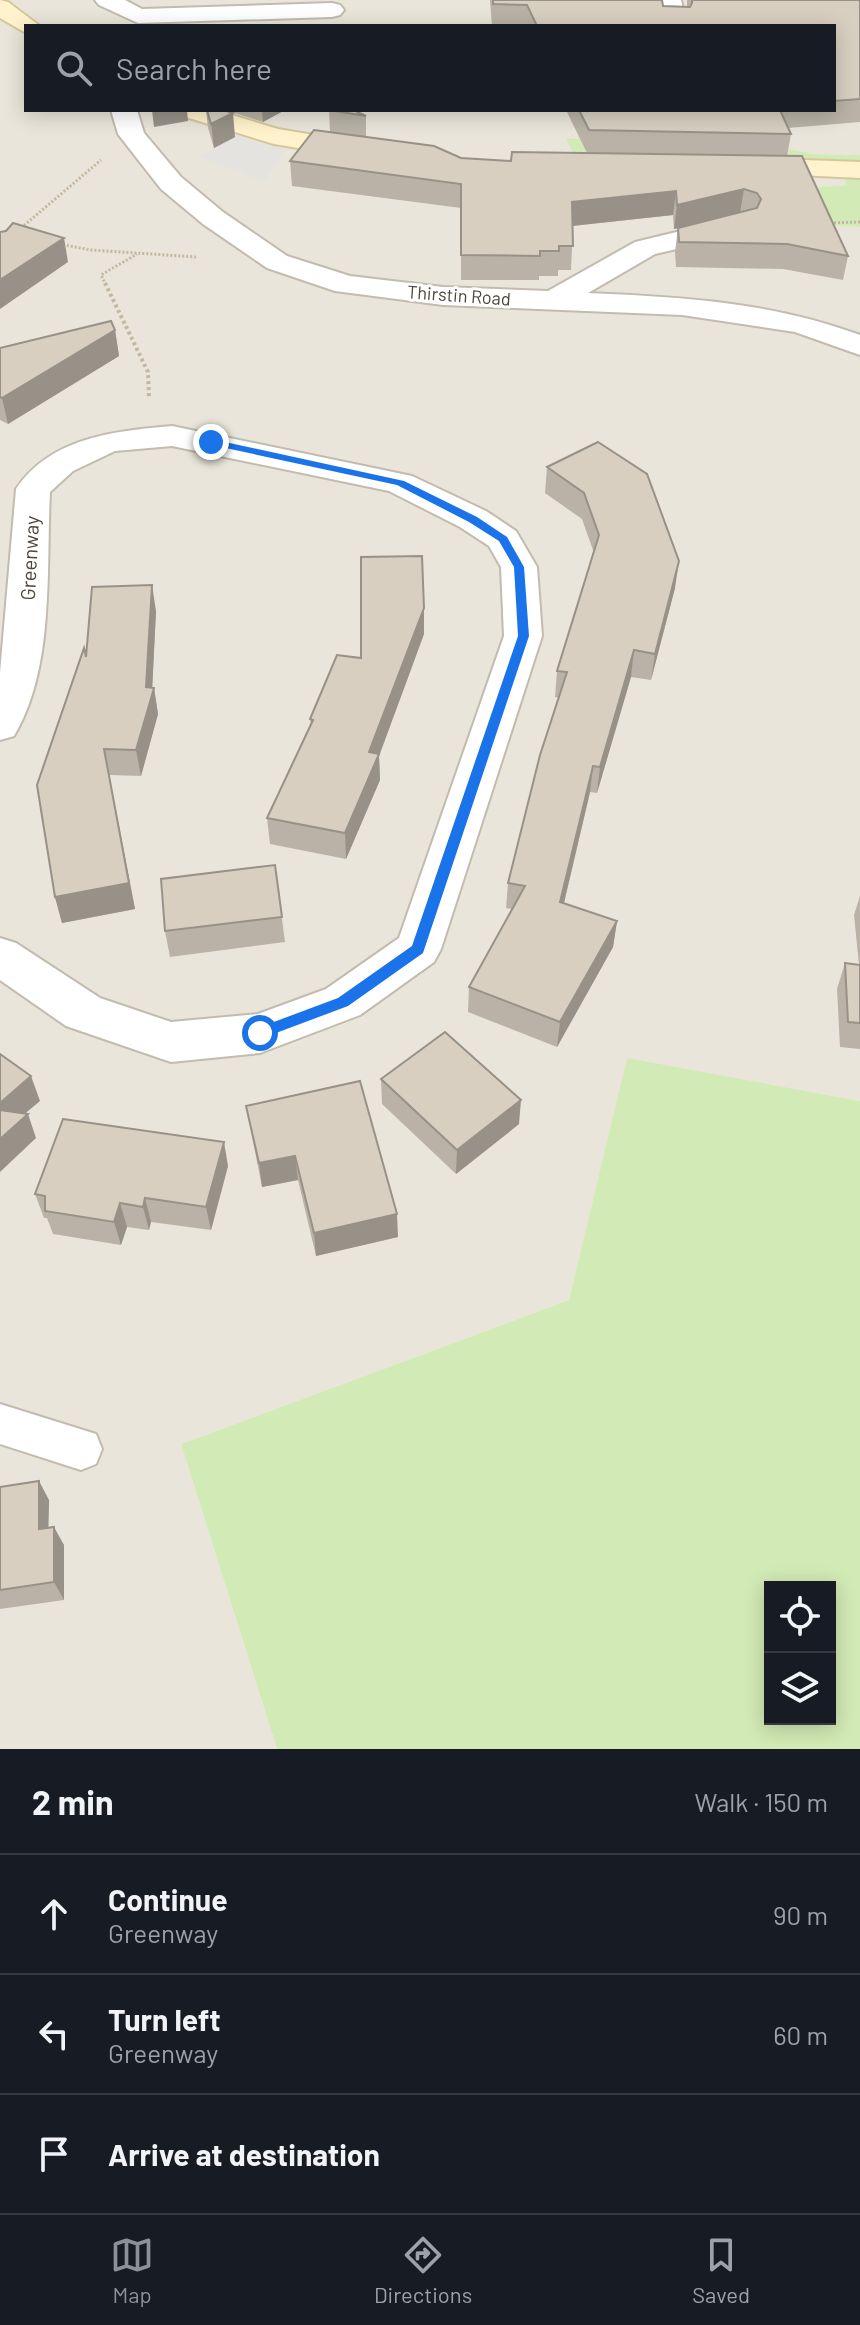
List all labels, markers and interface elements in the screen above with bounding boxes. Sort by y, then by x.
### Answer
search box [24,24,836,112]
icon: search [52,46,96,90]
text: Search here [116,50,272,86]
street label: Thirstin Road [406,280,512,310]
route end [193,424,229,460]
street label: Greenway [15,515,43,601]
route start [242,1015,278,1051]
map controls [764,1581,836,1725]
button: locate [764,1581,836,1653]
button: layers [764,1653,836,1725]
text: 2 min [32,1781,114,1822]
text: Walk · 150 m [694,1786,828,1817]
text: Continue [108,1881,228,1917]
icon: ahead [32,1892,76,1936]
text: 90 m [773,1899,828,1930]
text: Greenway [108,1917,218,1948]
text: Turn left [108,2001,221,2037]
icon: left [32,2012,76,2056]
text: 60 m [773,2019,828,2050]
text: Greenway [108,2037,218,2068]
icon: arrive [32,2132,76,2176]
text: Arrive at destination [108,2136,380,2172]
tab: Map [110,2233,154,2307]
tab: Directions [374,2233,472,2307]
tab: Saved [692,2233,750,2307]

